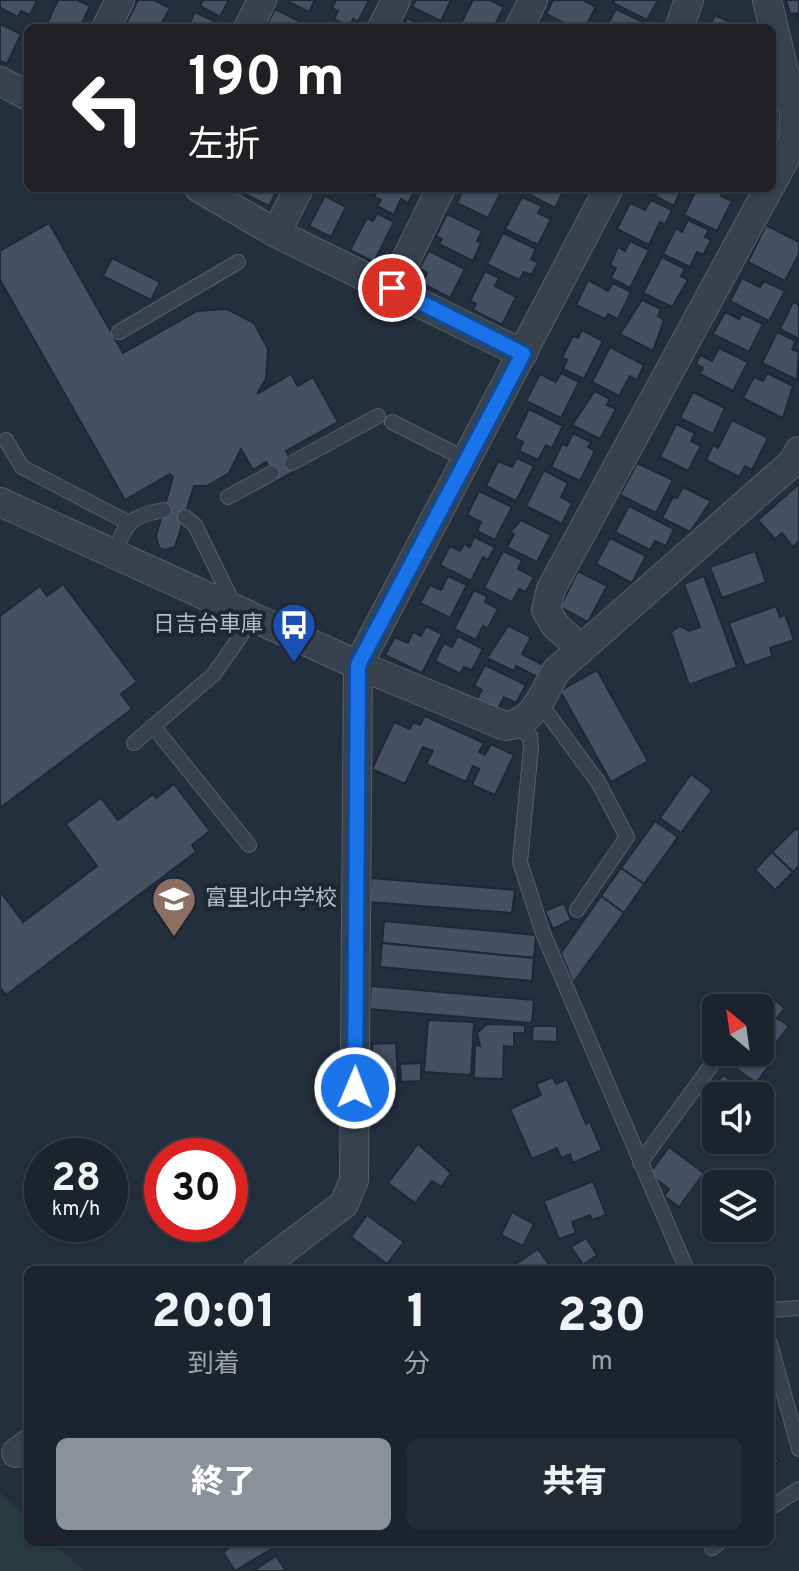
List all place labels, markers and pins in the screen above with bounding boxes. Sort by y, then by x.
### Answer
pin [358,254,426,322]
bus stop icon: 日吉台車庫 [270,601,318,664]
place label: 日吉台車庫 [153,612,263,639]
school or university icon: 富里北中学校 [150,875,198,938]
place label: 富里北中学校 [205,886,337,913]

